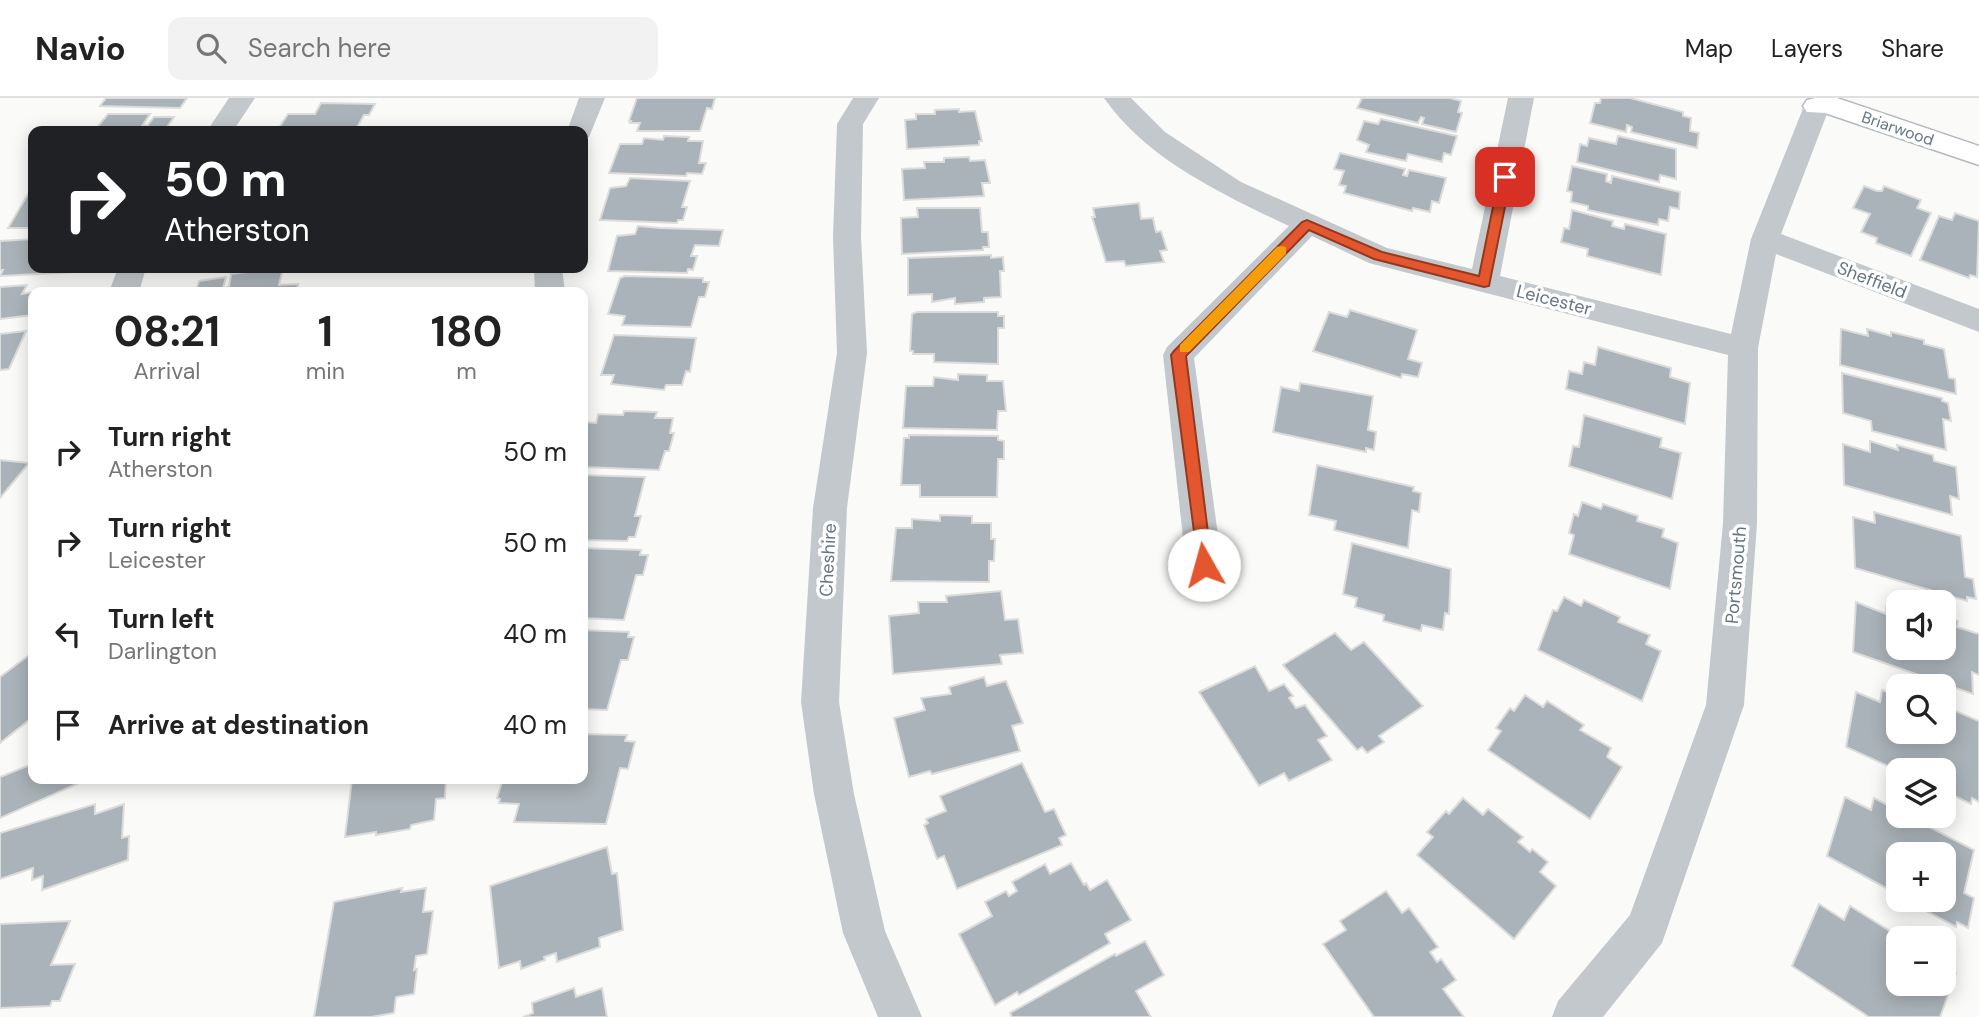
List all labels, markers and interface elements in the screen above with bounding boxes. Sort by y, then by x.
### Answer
search box [168,17,658,80]
text: Navio [35,27,126,70]
icon: search [192,29,230,67]
text: Search here [248,31,391,65]
text: Map [1685,33,1733,64]
text: Layers [1771,33,1843,64]
text: Share [1881,33,1944,64]
street label: Briarwood [1859,106,1937,151]
text: 50 m [164,147,287,211]
pin [1475,147,1535,207]
icon: right [49,154,140,245]
icon: arrive [1486,158,1524,196]
text: Atherston [164,209,310,251]
street label: Sheffield [1834,256,1910,304]
street label: Leicester [1514,279,1594,321]
text: 08:21 [114,304,220,359]
text: 1 [318,304,333,359]
text: 180 [431,304,502,359]
text: Arrival [133,356,200,386]
text: min [306,356,345,386]
text: m [456,356,477,386]
text: Turn right [108,420,232,454]
icon: right [49,433,87,471]
text: 50 m [503,435,567,469]
text: Atherston [108,454,213,484]
text: Turn right [108,511,232,545]
street label: Cheshire [814,523,842,597]
icon: right [49,524,87,562]
street label: Portsmouth [1720,525,1752,625]
text: 50 m [503,526,567,560]
position arrow [1167,528,1241,602]
text: Leicester [108,545,206,575]
map controls [1886,590,1956,996]
button: sound [1886,590,1956,660]
text: Turn left [108,602,215,636]
icon: left [49,615,87,653]
text: 40 m [503,617,567,651]
text: Darlington [108,636,217,666]
button: search [1886,674,1956,744]
icon: arrive [49,706,87,744]
text: Arrive at destination [108,708,369,742]
text: 40 m [503,708,567,742]
button: layers [1886,758,1956,828]
button: + [1886,842,1956,912]
button: − [1886,926,1956,996]

